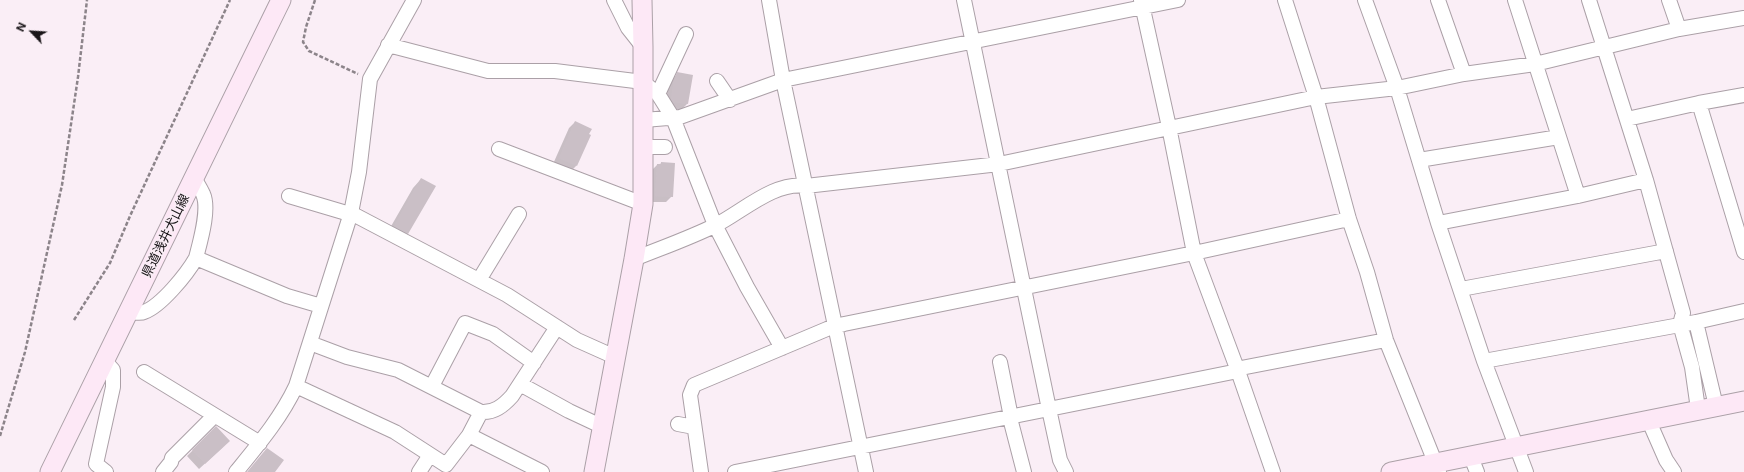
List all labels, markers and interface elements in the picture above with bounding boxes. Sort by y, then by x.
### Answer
north arrow [12,12,52,52]
text: N [13,20,29,34]
street label: 県道浅井犬山線 [139,192,193,280]

